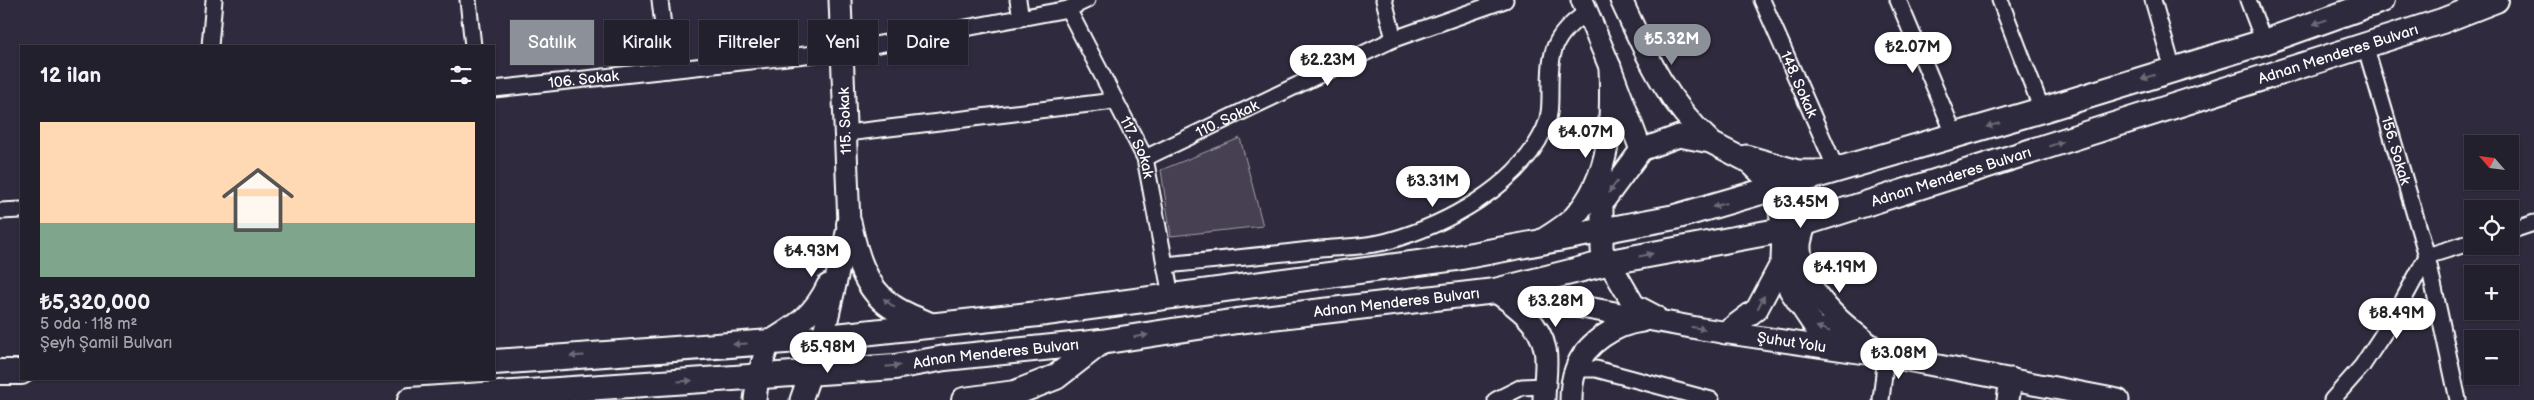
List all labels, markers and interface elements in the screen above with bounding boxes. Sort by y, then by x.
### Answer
one-way arrow [2312,19,2327,26]
chip: Satılık [510,20,594,65]
chip: Kiralık [604,20,689,65]
chip: Filtreler [699,20,798,65]
chip: Yeni [808,20,878,65]
chip: Daire [888,20,968,65]
street label: Adnan Menderes Bulvarı [2256,20,2421,89]
pin: ₺5.32M [1631,23,1713,66]
text: ₺5.32M [1645,30,1699,49]
pin: ₺2.07M [1872,32,1954,74]
text: ₺2.07M [1886,38,1940,57]
pin: ₺2.23M [1287,44,1369,87]
street label: 148. Sokak [1776,48,1822,121]
text: ₺2.23M [1301,51,1355,70]
icon: filters [447,61,475,89]
text: 12 ilan [40,63,101,88]
street label: 106. Sokak [547,66,621,93]
one-way arrow [2141,74,2156,82]
street label: 115. Sokak [835,86,856,155]
street label: 110. Sokak [1193,96,1263,142]
street label: 117. Sokak [1115,113,1158,181]
street label: 156. Sokak [2376,114,2415,188]
pin: ₺4.07M [1545,116,1627,159]
one-way arrow [1985,121,2000,129]
text: ₺4.07M [1559,123,1613,142]
north arrow [2464,135,2519,190]
map controls [2464,135,2519,385]
one-way arrow [2048,139,2063,147]
street label: Adnan Menderes Bulvarı [1869,143,2034,211]
icon: home [213,155,303,245]
pin: ₺3.31M [1392,166,1474,208]
text: ₺3.31M [1407,172,1459,191]
one-way arrow [1608,180,1619,193]
pin: ₺3.45M [1760,186,1842,229]
text: ₺3.45M [1774,193,1828,212]
button: locate [2464,200,2519,255]
one-way arrow [1712,202,1727,210]
pin: ₺4.93M [771,236,853,278]
text: ₺4.93M [785,242,839,261]
one-way arrow [1639,251,1654,259]
pin: ₺4.19M [1799,252,1881,294]
text: ₺4.19M [1814,258,1866,277]
button: + [2464,265,2519,320]
street label: Adnan Menderes Bulvarı [1313,284,1481,322]
pin: ₺3.28M [1515,286,1597,328]
text: ₺5,320,000 [40,290,150,315]
text: ₺3.28M [1528,292,1584,311]
one-way arrow [1757,295,1766,308]
one-way arrow [883,298,896,309]
pin: ₺8.49M [2356,298,2438,340]
text: ₺8.49M [2370,304,2424,323]
text: 5 oda · 118 m² [40,315,137,334]
one-way arrow [1690,325,1706,333]
one-way arrow [1815,325,1830,332]
street label: Şuhut Yolu [1756,328,1827,357]
button: − [2464,330,2519,385]
pin: ₺5.98M [787,332,869,374]
one-way arrow [1133,332,1149,340]
text: Şeyh Şamil Bulvarı [40,334,172,353]
street label: Adnan Menderes Bulvarı [912,335,1080,374]
text: ₺5.98M [801,338,855,357]
pin: ₺3.08M [1858,338,1940,380]
one-way arrow [731,340,747,348]
text: ₺3.08M [1871,344,1927,363]
one-way arrow [569,352,585,360]
one-way arrow [885,362,901,370]
one-way arrow [678,377,694,385]

